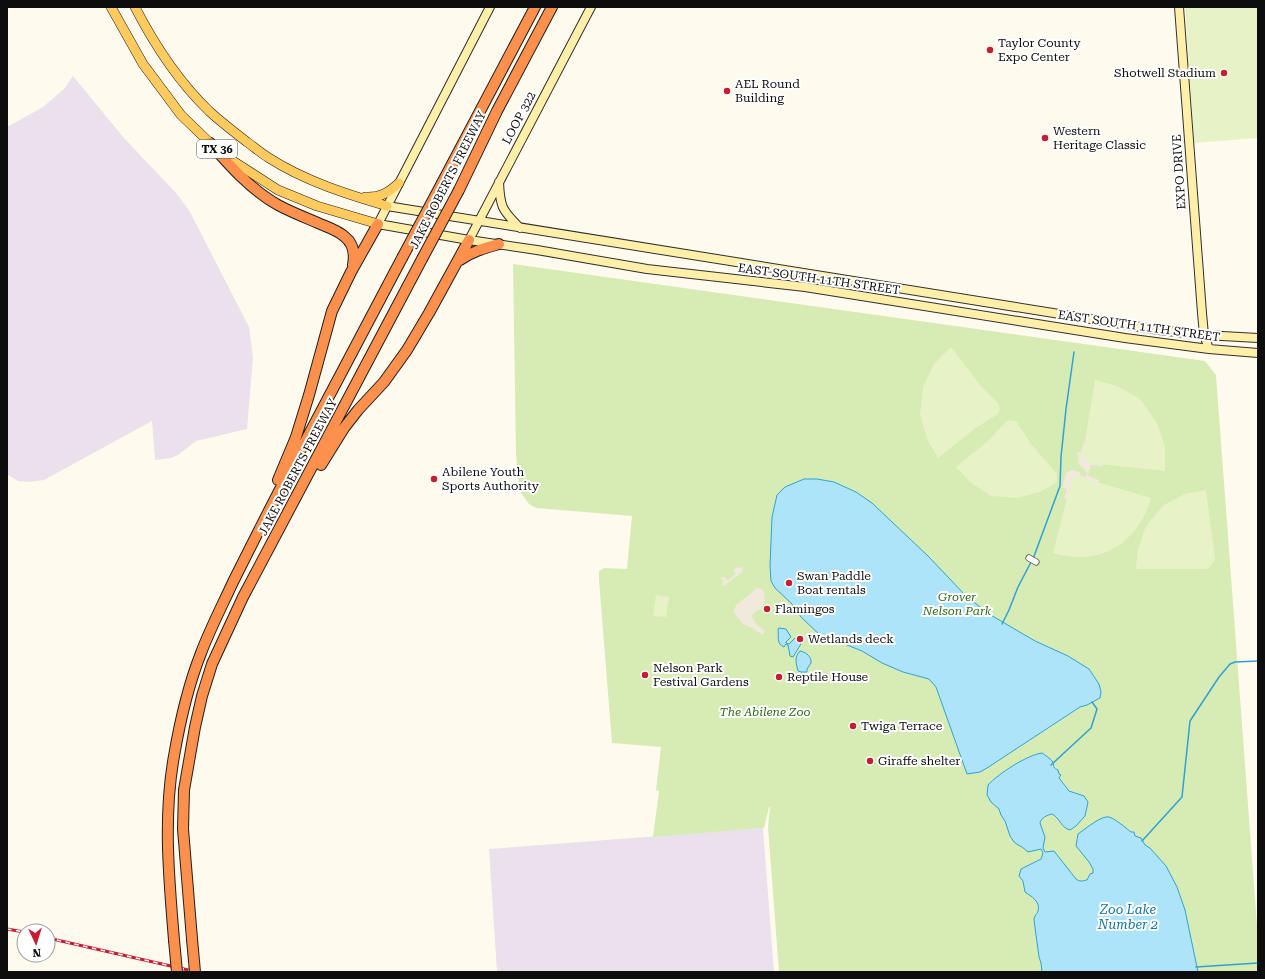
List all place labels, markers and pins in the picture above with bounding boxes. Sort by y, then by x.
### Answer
place label: Taylor County Expo Center [998,36,1081,64]
marker: Taylor County Expo Center [985,45,995,55]
place label: Shotwell Stadium [1114,66,1216,80]
marker: Shotwell Stadium [1219,68,1229,78]
place label: AEL Round Building [735,77,800,105]
marker: AEL Round Building [722,86,732,96]
place label: Western Heritage Classic [1053,124,1146,152]
marker: Western Heritage Classic [1040,133,1050,143]
place label: Abilene Youth Sports Authority [442,465,540,493]
marker: Abilene Youth Sports Authority [429,474,439,484]
place label: Swan Paddle Boat rentals [797,569,871,597]
marker: Swan Paddle Boat rentals [784,578,794,588]
place label: Flamingos [775,602,835,616]
marker: Flamingos [762,604,772,614]
place label: Wetlands deck [808,632,894,646]
marker: Wetlands deck [795,634,805,644]
place label: Nelson Park Festival Gardens [653,661,749,689]
marker: Nelson Park Festival Gardens [640,670,650,680]
place label: Reptile House [787,670,869,684]
marker: Reptile House [774,672,784,682]
place label: Twiga Terrace [861,719,943,733]
marker: Twiga Terrace [848,721,858,731]
place label: Giraffe shelter [878,754,960,768]
marker: Giraffe shelter [865,756,875,766]

